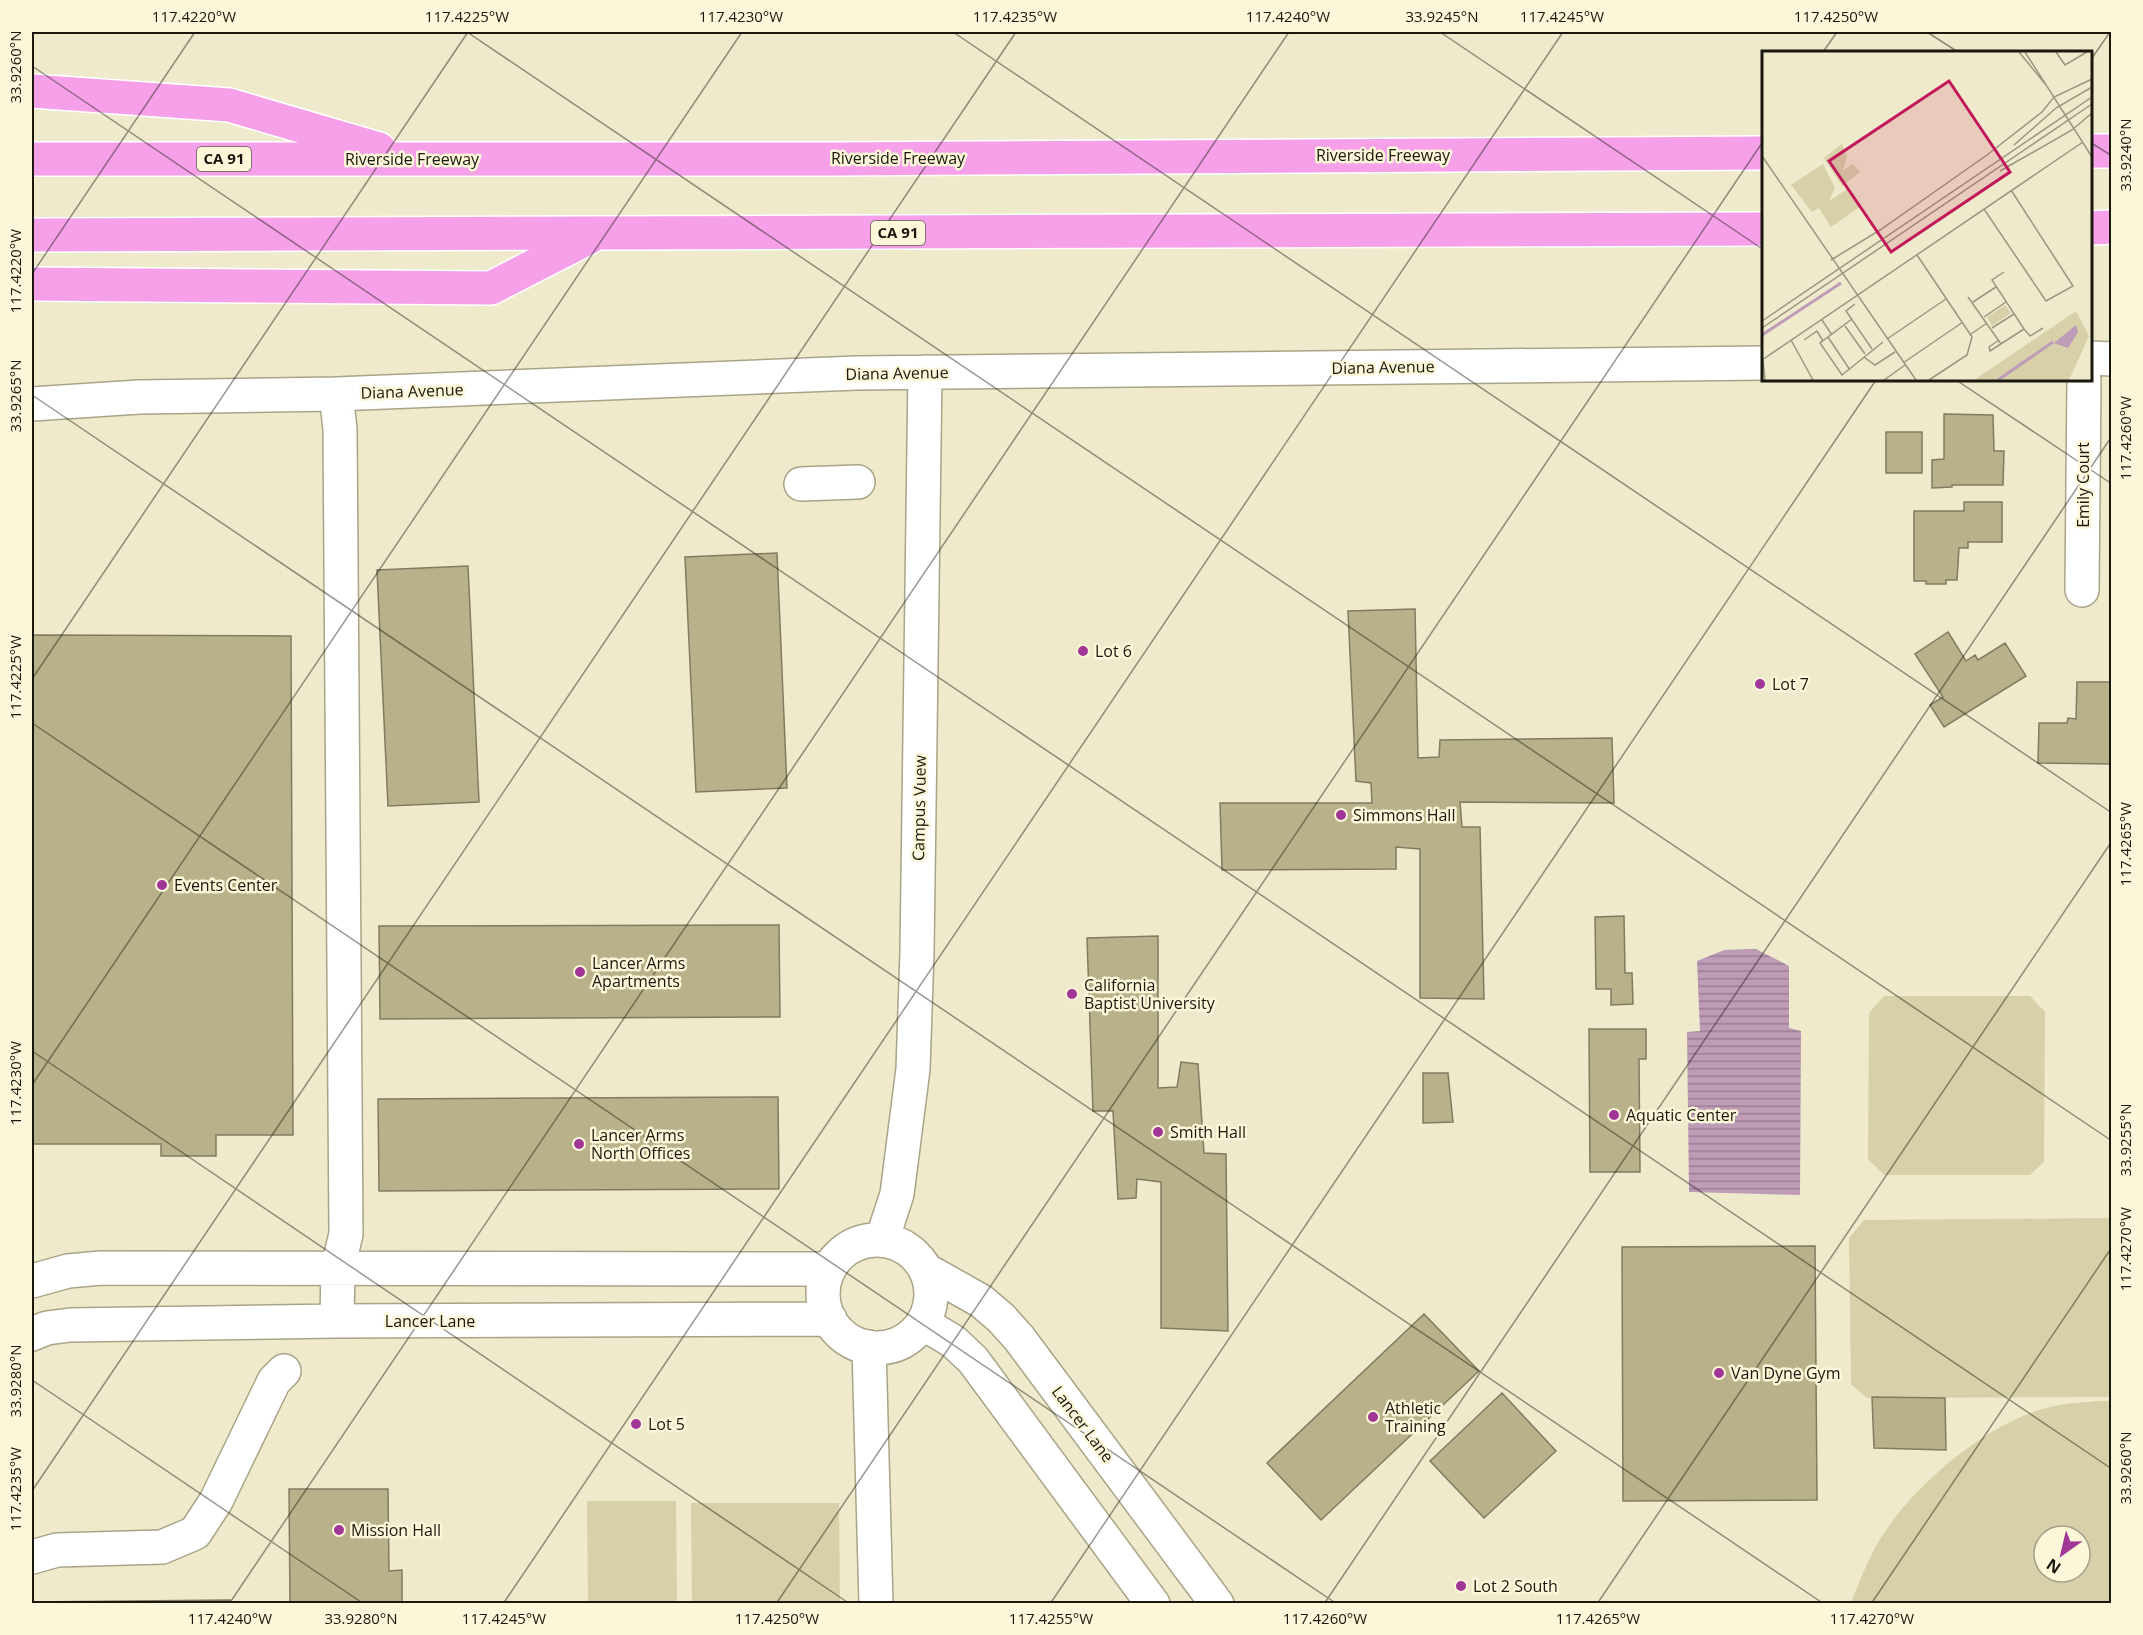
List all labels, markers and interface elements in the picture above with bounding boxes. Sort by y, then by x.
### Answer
text: 117.4220°W [152,6,236,26]
text: 117.4225°W [425,6,509,26]
text: 117.4230°W [699,6,783,26]
text: 117.4235°W [973,6,1057,26]
text: 117.4240°W [1246,6,1330,26]
text: 33.9245°N [1405,6,1479,26]
text: 117.4245°W [1520,6,1604,26]
text: 117.4250°W [1794,6,1878,26]
text: 33.9260°N [5,30,25,104]
inset map [1762,51,2092,381]
text: 33.9240°N [2115,118,2135,192]
street label: Riverside Freeway [1316,144,1451,166]
road number: CA 91 [197,147,251,171]
street label: Riverside Freeway [831,147,966,169]
street label: Riverside Freeway [345,148,480,170]
road number: CA 91 [871,221,925,245]
text: 117.4220°W [5,229,25,313]
street label: Diana Avenue [1331,355,1435,379]
text: 33.9265°N [5,359,25,433]
street label: Diana Avenue [845,361,949,385]
street label: Diana Avenue [360,378,464,404]
text: 117.4260°W [2115,396,2135,480]
street label: Emily Court [2072,442,2094,528]
text: 117.4225°W [5,635,25,719]
place label: Lot 6 [1095,640,1132,662]
marker: Lot 6 [1076,644,1090,658]
place label: Lot 7 [1772,673,1809,695]
marker: Lot 7 [1753,677,1767,691]
street label: Campus Vuew [907,754,931,861]
text: 117.4265°W [2115,802,2135,886]
place label: Simmons Hall [1353,804,1455,826]
marker: Simmons Hall [1334,808,1348,822]
place label: Events Center [174,874,278,896]
marker: Events Center [155,878,169,892]
place label: Lancer Arms Apartments [592,952,686,992]
marker: Lancer Arms Apartments [573,965,587,979]
place label: California Baptist University [1084,974,1216,1014]
marker: California Baptist University [1065,987,1079,1001]
text: 117.4230°W [5,1041,25,1125]
text: 33.9255°N [2115,1103,2135,1177]
place label: Aquatic Center [1626,1104,1737,1126]
marker: Aquatic Center [1607,1108,1621,1122]
place label: Smith Hall [1170,1121,1246,1143]
place label: Lancer Arms North Offices [591,1124,690,1164]
marker: Smith Hall [1151,1125,1165,1139]
marker: Lancer Arms North Offices [572,1137,586,1151]
text: 117.4270°W [2115,1207,2135,1291]
street label: Lancer Lane [385,1310,475,1332]
text: 33.9280°N [5,1344,25,1418]
place label: Van Dyne Gym [1731,1362,1840,1384]
marker: Van Dyne Gym [1712,1366,1726,1380]
street label: Lancer Lane [1047,1381,1119,1467]
place label: Athletic Training [1385,1397,1446,1437]
marker: Athletic Training [1366,1410,1380,1424]
place label: Lot 5 [648,1413,685,1435]
marker: Lot 5 [629,1417,643,1431]
text: 33.9260°N [2115,1431,2135,1505]
text: 117.4235°W [5,1447,25,1531]
place label: Mission Hall [351,1519,441,1541]
marker: Mission Hall [332,1523,346,1537]
north arrow [2032,1524,2092,1584]
text: N [2042,1554,2065,1579]
place label: Lot 2 South [1473,1575,1558,1597]
marker: Lot 2 South [1454,1579,1468,1593]
text: 117.4240°W [188,1608,272,1628]
text: 33.9280°N [324,1608,398,1628]
text: 117.4245°W [462,1608,546,1628]
text: 117.4250°W [735,1608,819,1628]
text: 117.4255°W [1009,1608,1093,1628]
text: 117.4260°W [1283,1608,1367,1628]
text: 117.4265°W [1556,1608,1640,1628]
text: 117.4270°W [1830,1608,1914,1628]

